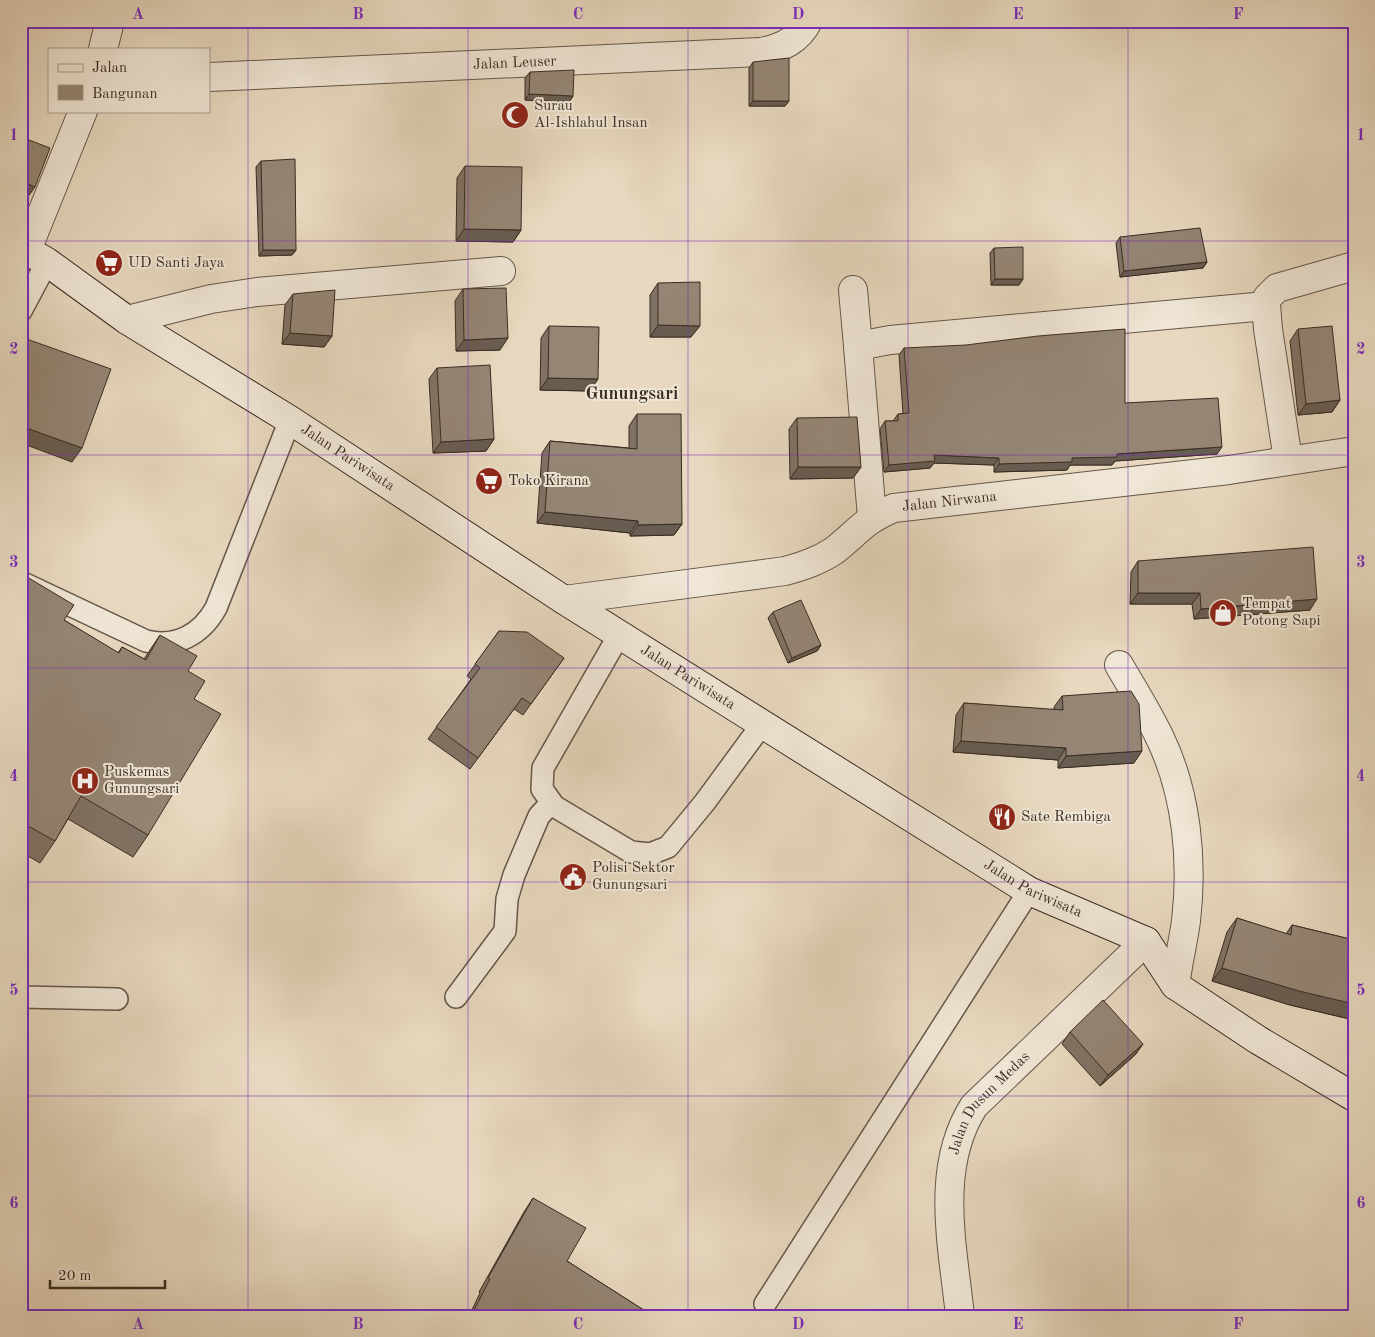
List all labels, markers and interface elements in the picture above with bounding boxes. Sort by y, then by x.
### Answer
text: A [132,7,144,23]
text: B [352,7,364,23]
text: C [573,7,583,23]
text: D [792,7,804,23]
text: E [1012,7,1024,23]
text: F [1233,7,1244,23]
legend [48,48,210,112]
street label: Jalan Leuser [472,54,557,73]
text: Jalan [92,61,127,76]
text: Bangunan [92,87,158,102]
place label: Surau Al-Ishlahul Insan [534,99,648,131]
mosque icon: Surau Al-Ishlahul Insan [500,100,530,130]
text: 1 [9,128,19,144]
text: 1 [1356,128,1366,144]
supermarket icon: UD Santi Jaya [94,248,124,278]
place label: UD Santi Jaya [128,256,225,271]
text: 2 [9,342,19,358]
text: 2 [1356,342,1366,358]
district label: Gunungsari [586,385,678,403]
street label: Jalan Pariwisata [298,422,398,494]
supermarket icon: Toko Kirana [474,466,504,496]
place label: Toko Kirana [508,474,590,489]
street label: Jalan Nirwana [901,489,998,515]
text: 3 [9,555,19,571]
text: 3 [1356,555,1366,571]
place label: Tempat Potong Sapi [1242,597,1320,629]
shop icon: Tempat Potong Sapi [1208,598,1238,628]
street label: Jalan Pariwisata [638,642,738,713]
place label: Puskemas Gunungsari [104,765,179,797]
hospital icon: Puskemas Gunungsari [70,766,100,796]
text: 4 [9,769,19,785]
text: 4 [1356,769,1366,785]
restaurant icon: Sate Rembiga [987,802,1017,832]
place label: Sate Rembiga [1021,810,1111,825]
street label: Jalan Pariwisata [981,857,1085,921]
place label: Polisi Sektor Gunungsari [592,861,675,893]
public building icon: Polisi Sektor Gunungsari [558,862,588,892]
text: 5 [9,983,19,999]
text: 5 [1356,983,1366,999]
street label: Jalan Dusun Medas [947,1049,1033,1156]
text: 6 [9,1196,19,1212]
text: 6 [1356,1196,1366,1212]
scale bar [50,1257,165,1289]
text: 20 m [58,1269,92,1284]
text: A [132,1317,144,1333]
text: B [352,1317,364,1333]
text: C [573,1317,583,1333]
text: D [792,1317,804,1333]
text: E [1012,1317,1024,1333]
text: F [1233,1317,1244,1333]

